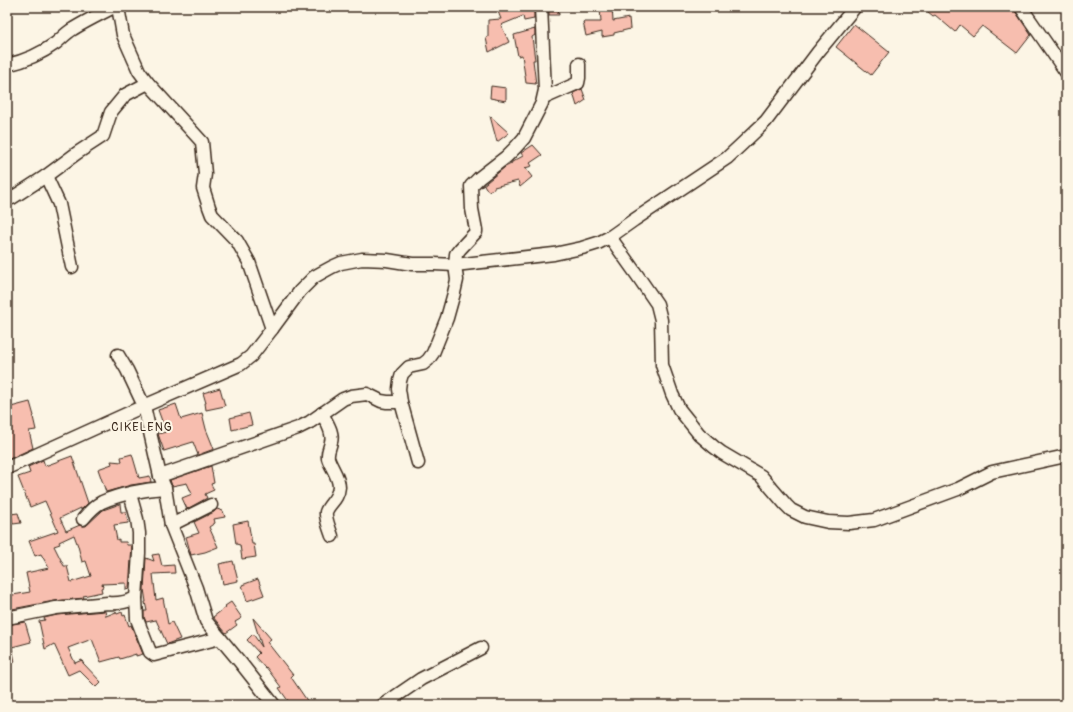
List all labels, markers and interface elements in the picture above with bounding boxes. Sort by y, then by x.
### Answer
district label: CIKELENG [111,420,173,435]

